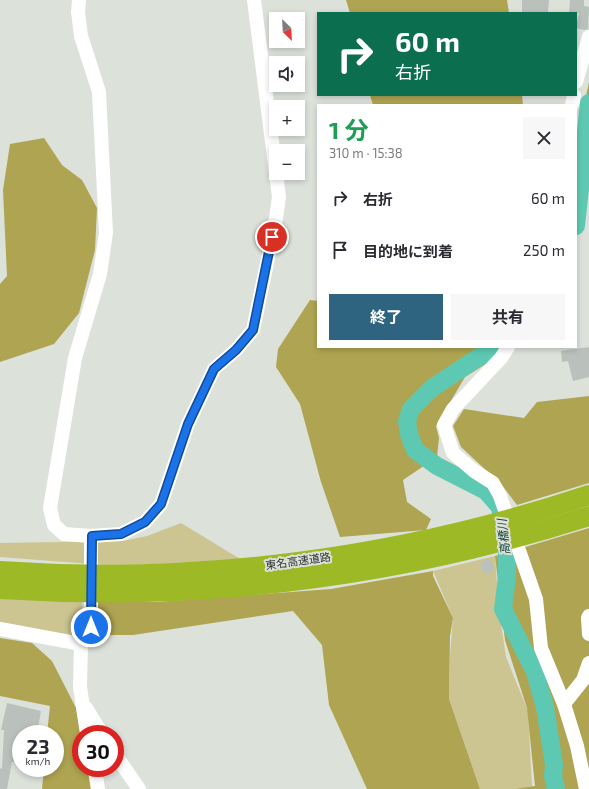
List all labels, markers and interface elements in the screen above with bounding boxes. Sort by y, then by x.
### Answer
north arrow [269,12,305,48]
map controls [269,12,305,180]
text: 60 m [395,24,460,58]
icon: right [329,28,381,80]
button: sound [269,56,305,92]
text: 右折 [395,61,431,83]
button: + [269,100,305,136]
text: 1 分 [329,115,369,144]
button: close [523,117,565,159]
button: − [269,144,305,180]
text: 310 m · 15:38 [329,145,403,161]
icon: right [329,187,351,209]
text: 60 m [531,189,565,207]
text: 右折 [363,190,393,208]
pin [255,220,289,254]
icon: arrive [261,226,283,248]
icon: arrive [329,239,351,261]
text: 250 m [523,241,565,259]
text: 目的地に到着 [363,242,453,260]
button: 終了 [329,294,443,340]
button: 共有 [451,294,565,340]
water label: 高橋川 [494,516,512,556]
street label: 東名高速道路 [264,549,332,572]
position arrow [70,606,112,648]
speed limit sign: 30 [72,725,124,777]
text: 23 [27,734,49,758]
text: km/h [26,755,50,767]

